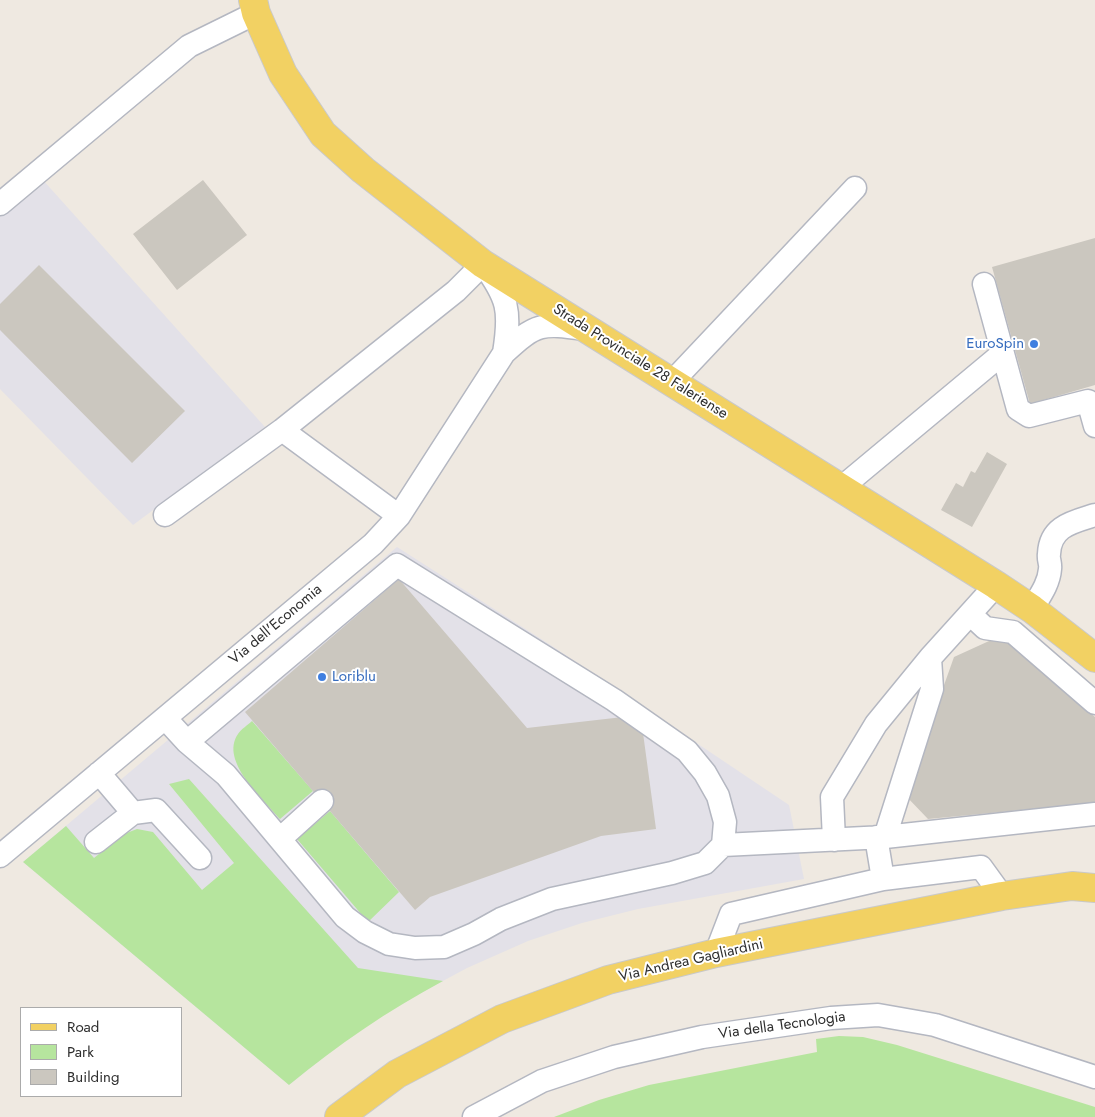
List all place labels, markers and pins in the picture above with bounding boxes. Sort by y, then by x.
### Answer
place label: EuroSpin [966,335,1024,353]
marker: EuroSpin [1028,338,1040,350]
place label: Loriblu [332,668,376,686]
marker: Loriblu [316,671,328,683]

